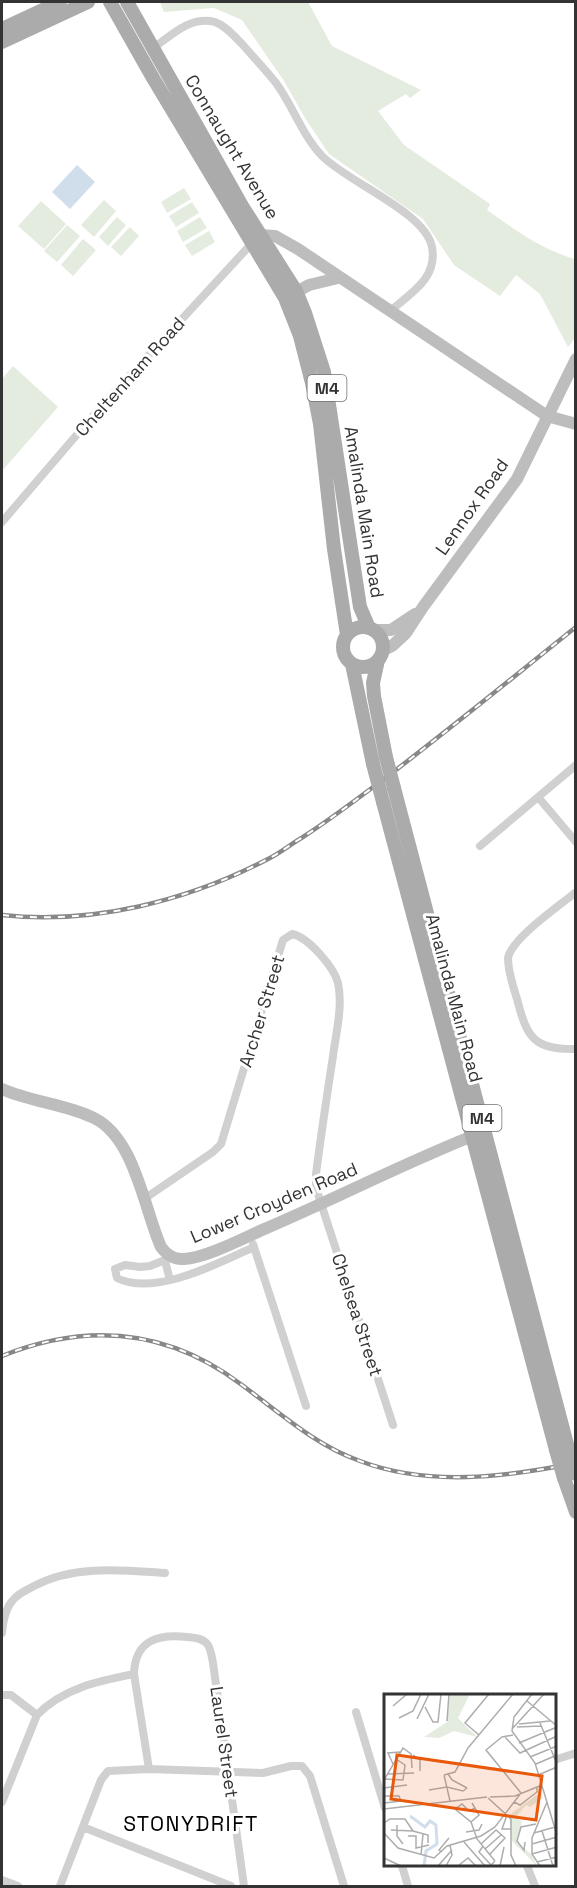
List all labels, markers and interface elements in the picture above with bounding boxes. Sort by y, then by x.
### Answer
street label: Connaught Avenue [180,70,285,223]
street label: Cheltenham Road [70,312,189,441]
road number: M4 [308,375,346,401]
street label: Amalinda Main Road [340,424,389,600]
street label: Lennox Road [430,454,513,559]
street label: Amalinda Main Road [421,911,488,1085]
street label: Archer Street [233,952,290,1070]
road number: M4 [462,1105,502,1131]
street label: Lower Croyden Road [187,1157,361,1248]
street label: Chelsea Street [327,1251,388,1379]
street label: Laurel Street [205,1685,244,1799]
inset map [384,1694,556,1867]
district label: STONYDRIFT [123,1810,259,1837]

